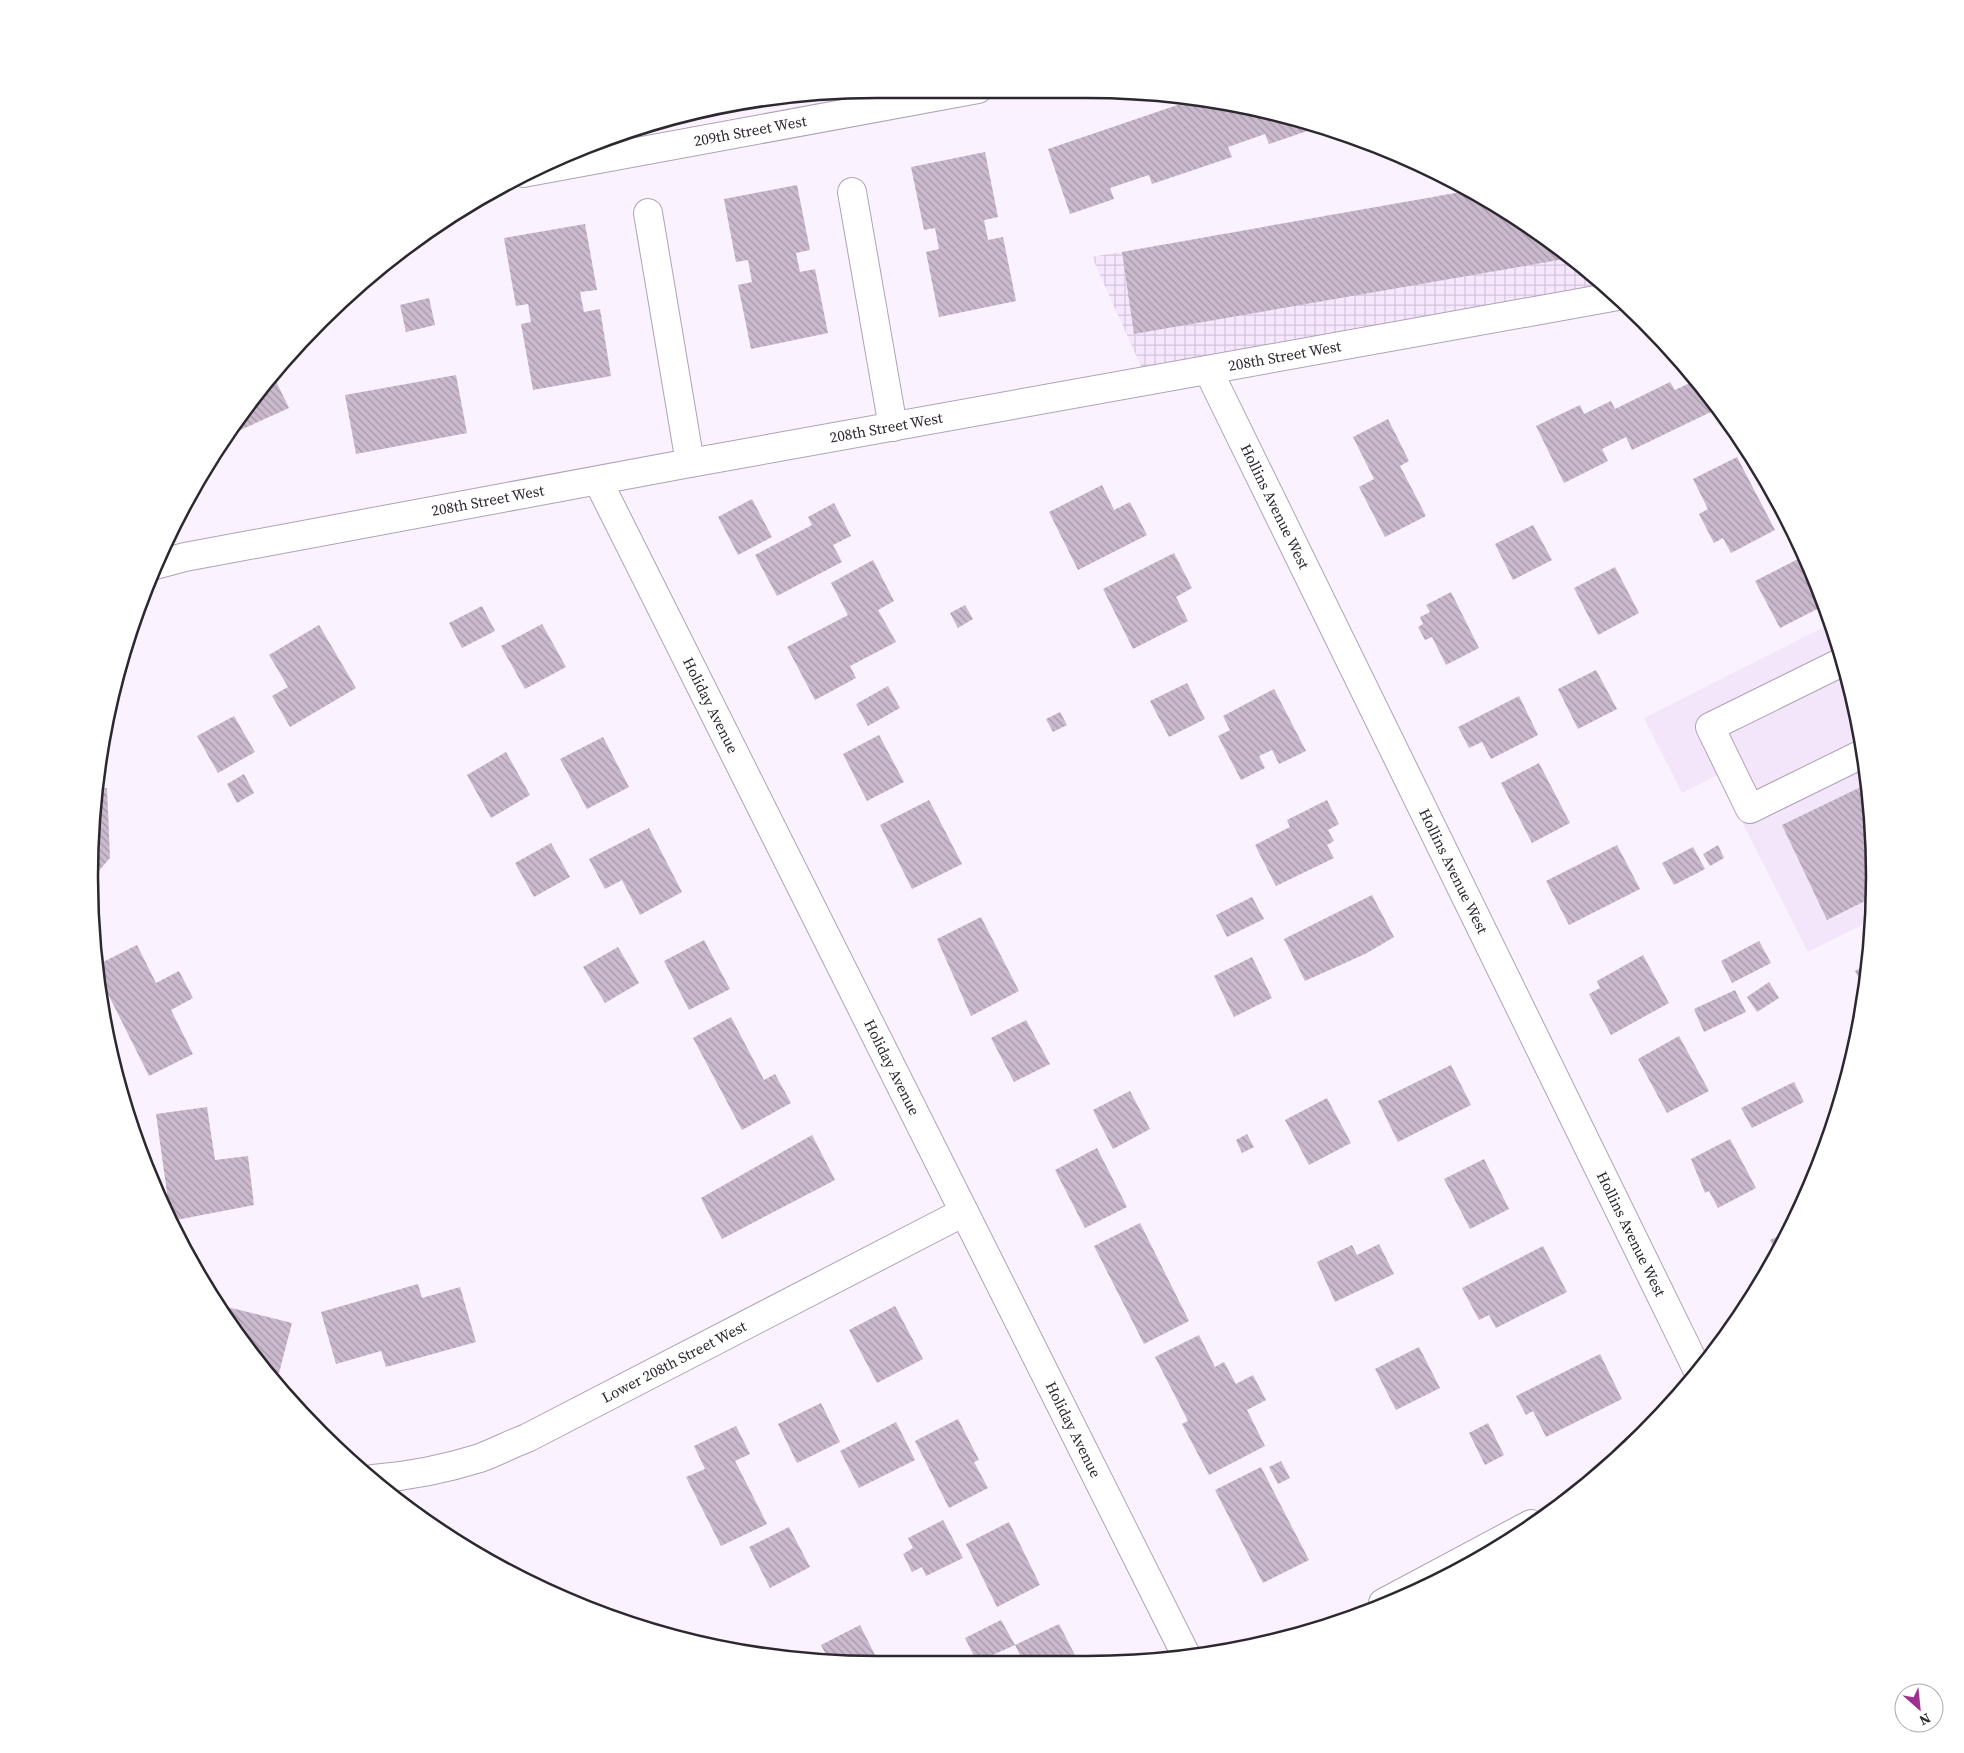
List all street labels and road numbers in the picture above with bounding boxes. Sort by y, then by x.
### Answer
street label: 209th Street West [692,110,808,151]
street label: 208th Street West [1227,335,1343,376]
street label: 208th Street West [828,407,944,448]
street label: Hollins Avenue West [1236,440,1315,573]
street label: 208th Street West [430,479,546,521]
street label: Holiday Avenue [678,654,744,757]
street label: Hollins Avenue West [1414,805,1493,937]
street label: Holiday Avenue [859,1016,925,1119]
street label: Hollins Avenue West [1592,1168,1671,1300]
street label: Lower 208th Street West [598,1315,750,1408]
street label: Holiday Avenue [1041,1378,1107,1481]

